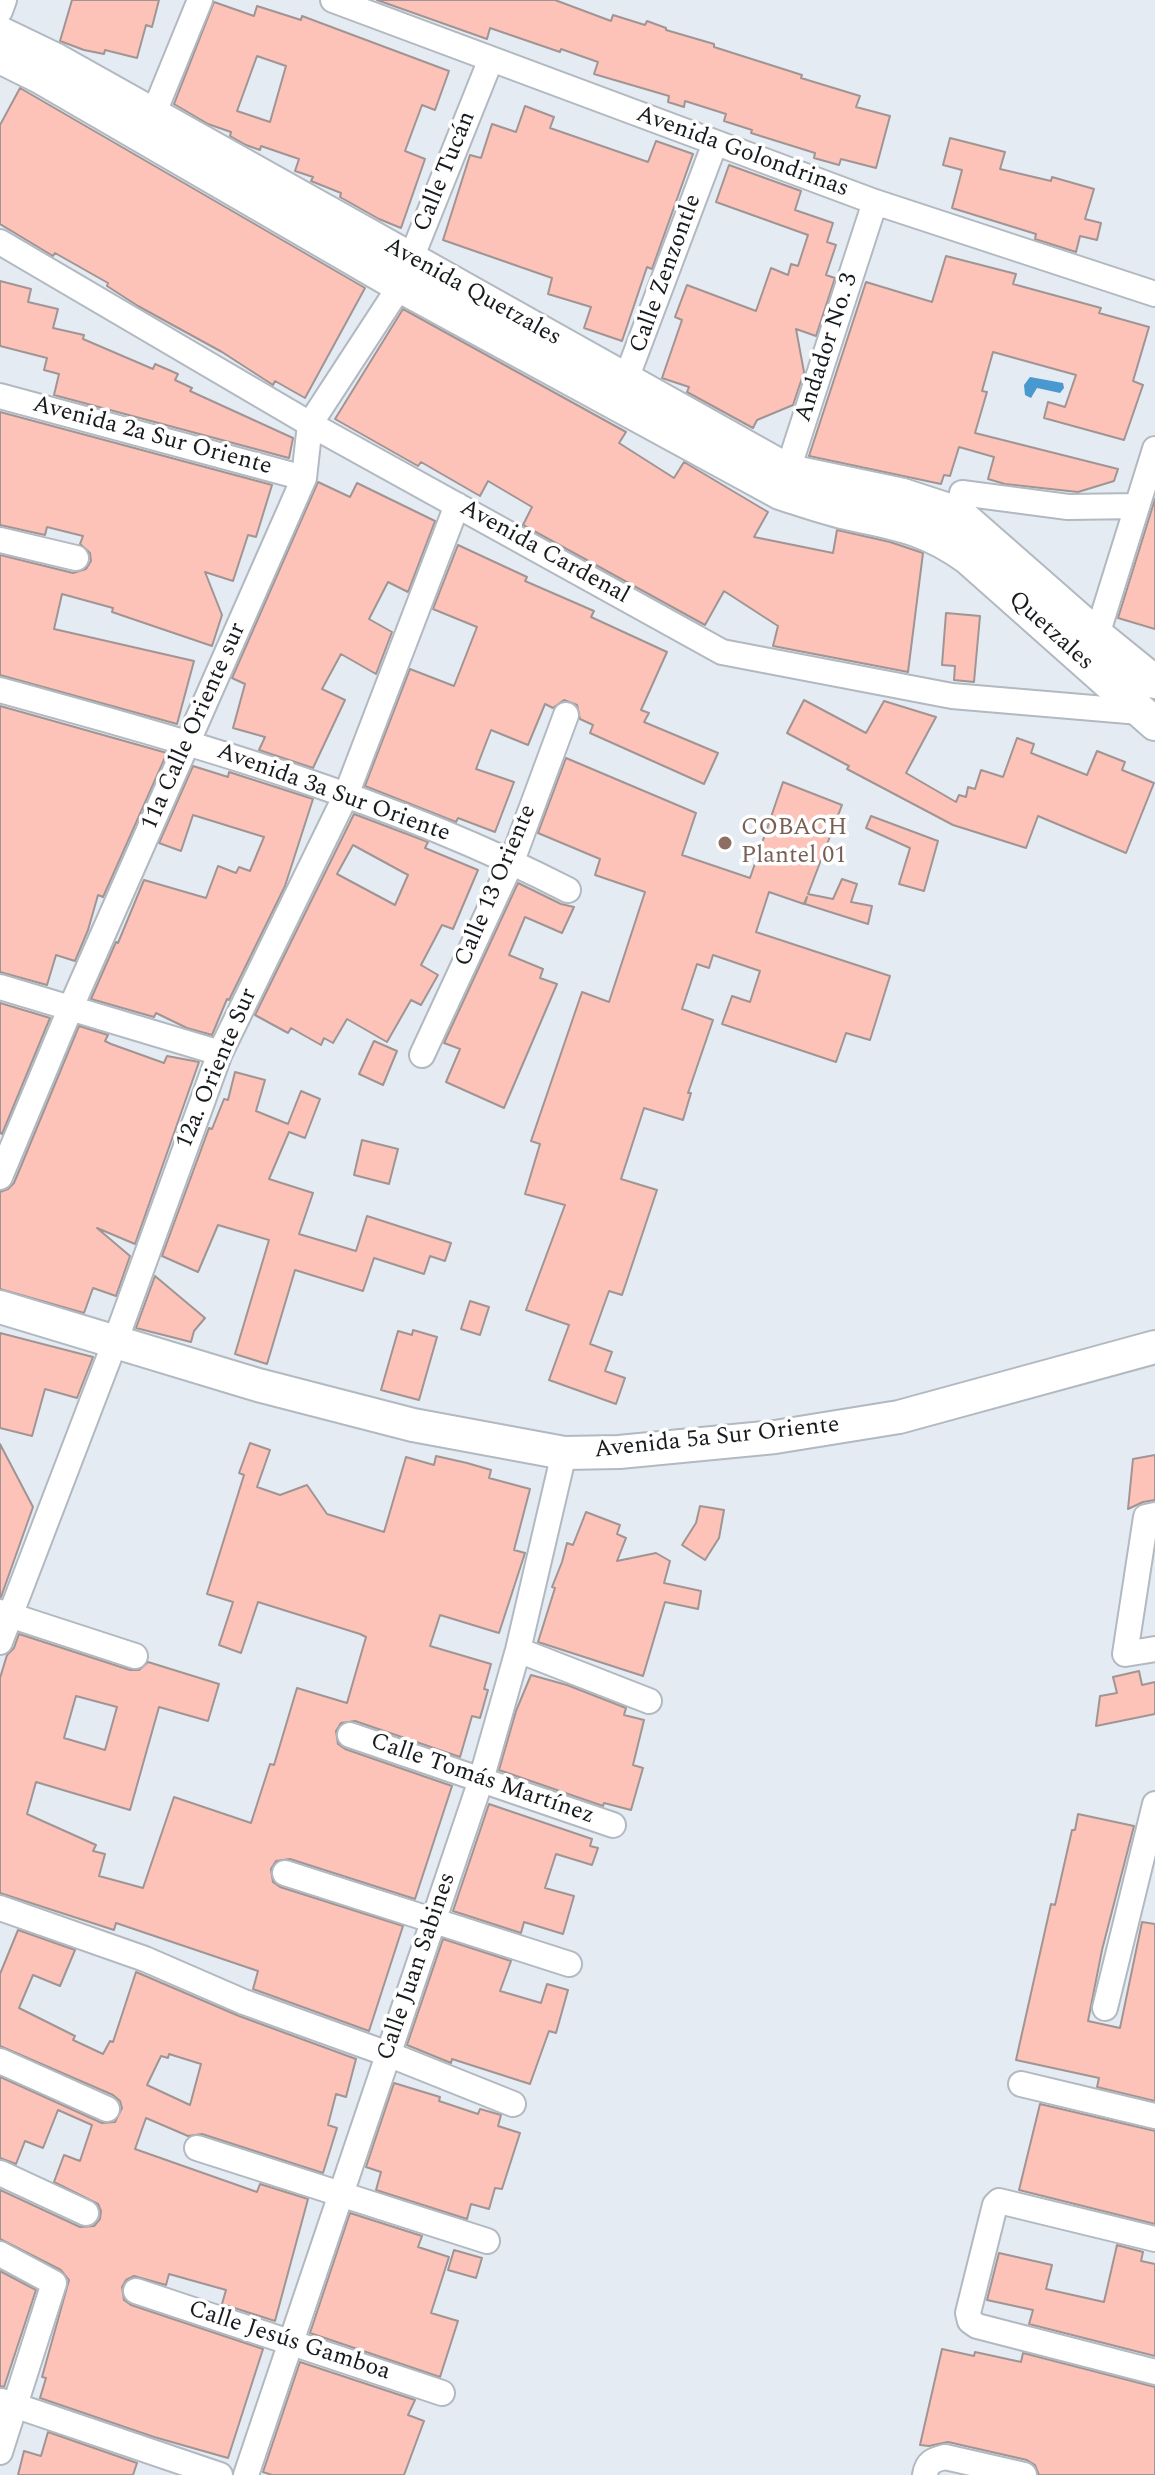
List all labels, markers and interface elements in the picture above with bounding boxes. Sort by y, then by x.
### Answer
street label: Avenida Golondrinas [632,101,852,205]
street label: Calle Tucán [409,108,483,236]
street label: Calle Zenzontle [625,191,709,357]
street label: Avenida Quetzales [378,232,566,354]
street label: Andador No. 3 [790,270,866,426]
street label: Avenida 2a Sur Oriente [29,391,275,483]
street label: Avenida Cardenal [454,495,634,611]
street label: Quetzales [1001,586,1099,678]
street label: 11a Calle Oriente sur [136,619,254,835]
street label: Avenida 3a Sur Oriente [212,738,454,850]
street label: Calle 13 Oriente [450,801,544,971]
place label: COBACH Plantel 01 [741,815,847,871]
marker: COBACH Plantel 01 [716,834,734,852]
street label: 12a. Oriente Sur [171,984,265,1154]
street label: Avenida 5a Sur Oriente [593,1412,841,1466]
street label: Calle Tomás Martínez [366,1728,598,1832]
street label: Calle Juan Sabines [372,1869,464,2065]
street label: Calle Jesús Gamboa [184,2296,394,2388]

